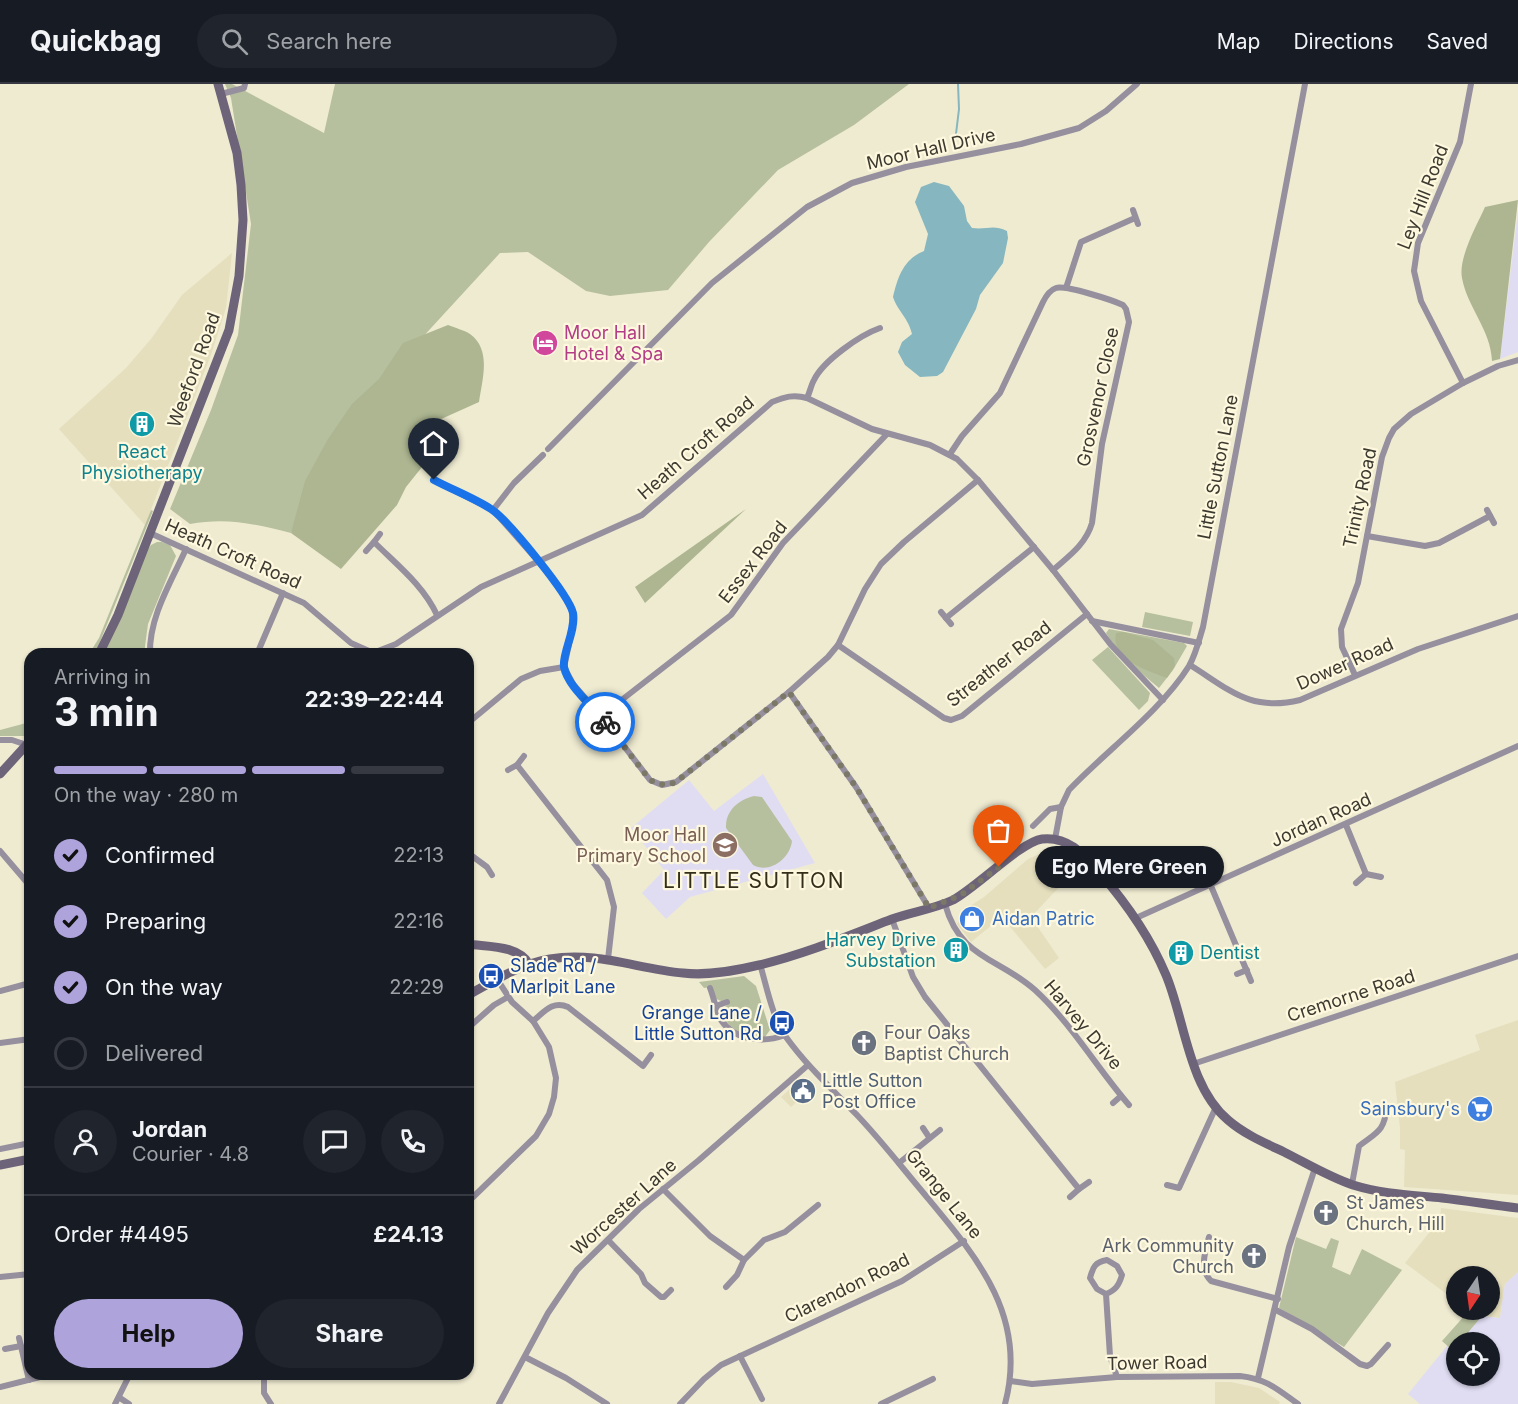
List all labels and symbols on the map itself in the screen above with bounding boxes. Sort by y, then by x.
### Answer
street label: Moor Hall Drive [864,123,997,174]
street label: Ley Hill Road [1393,142,1452,252]
street label: Weeford Road [163,310,224,430]
place label: Moor Hall Hotel & Spa [564,322,663,364]
street label: Grosvenor Close [1072,325,1123,469]
hotel icon: Moor Hall Hotel & Spa [530,328,560,358]
street label: Heath Croft Road [633,392,758,504]
street label: Little Sutton Lane [1193,393,1242,541]
building icon: React Physiotherapy [127,409,157,439]
pin [408,418,459,480]
place label: React Physiotherapy [81,441,203,483]
street label: Trinity Road [1339,446,1380,550]
street label: Heath Croft Road [162,514,304,593]
street label: Essex Road [714,517,791,607]
street label: Streather Road [942,616,1055,711]
street label: Dower Road [1293,633,1396,694]
courier [575,692,635,752]
street label: Jordan Road [1267,788,1374,851]
pin [973,805,1024,867]
place label: Moor Hall Primary School [577,824,706,866]
school or university icon: Moor Hall Primary School [710,830,740,860]
callout: Ego Mere Green [1035,846,1224,888]
district label: LITTLE SUTTON [663,868,845,893]
shop icon: Aidan Patric [957,904,987,934]
place label: Aidan Patric [992,908,1095,929]
place label: Harvey Drive Substation [826,929,936,971]
building icon: Harvey Drive Substation [941,935,971,965]
building icon: Dentist [1166,938,1196,968]
place label: Dentist [1200,942,1260,963]
place label: Slade Rd / Marlpit Lane [510,955,616,997]
bus stop icon: Slade Rd / Marlpit Lane [476,961,506,991]
street label: Cremorne Road [1284,965,1418,1026]
street label: Harvey Drive [1040,976,1127,1074]
place label: Grange Lane / Little Sutton Rd [634,1002,763,1044]
bus stop icon: Grange Lane / Little Sutton Rd [767,1008,797,1038]
place label: Four Oaks Baptist Church [884,1022,1009,1064]
church icon: Four Oaks Baptist Church [849,1028,879,1058]
place label: Little Sutton Post Office [822,1070,923,1112]
public building icon: Little Sutton Post Office [788,1076,818,1106]
supermarket icon: Sainsbury's [1465,1094,1495,1124]
place label: Sainsbury's [1360,1098,1460,1119]
street label: Grange Lane [902,1145,987,1243]
street label: Worcester Lane [567,1154,680,1259]
place label: St James Church, Hill [1346,1192,1445,1234]
church icon: St James Church, Hill [1311,1198,1341,1228]
place label: Ark Community Church [1102,1235,1234,1277]
church icon: Ark Community Church [1239,1241,1269,1271]
street label: Clarendon Road [781,1248,913,1327]
north arrow [1446,1266,1500,1320]
street label: Tower Road [1106,1351,1208,1374]

